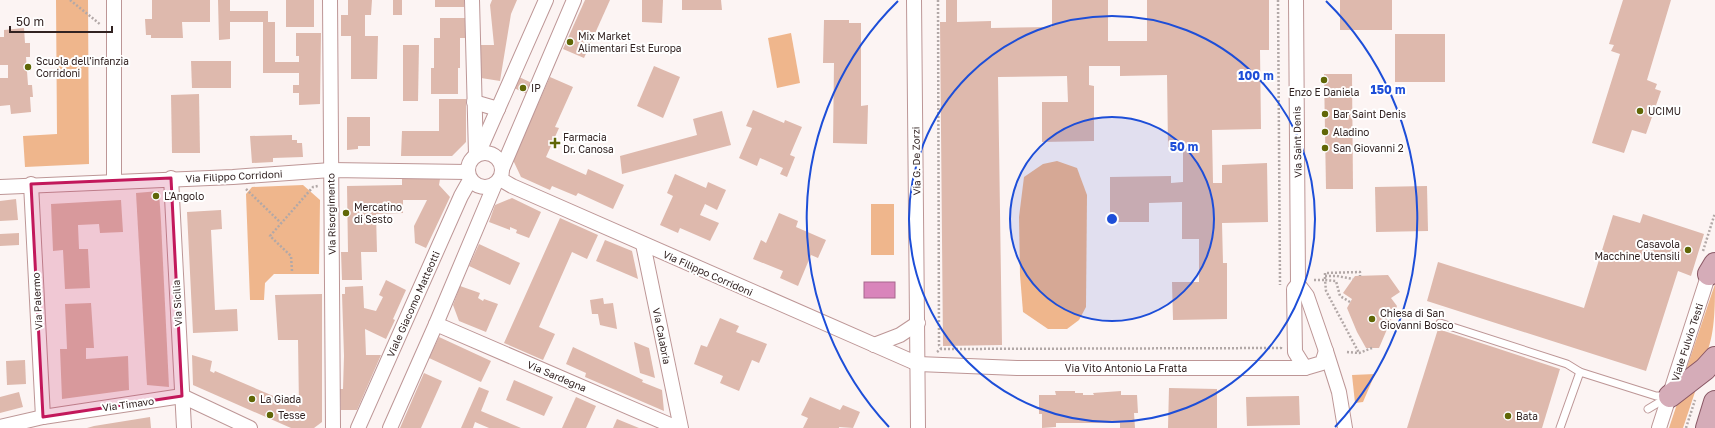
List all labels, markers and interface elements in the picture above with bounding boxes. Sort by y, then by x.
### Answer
scale bar [10,8,112,34]
text: 50 m [16,14,44,29]
place label: Mix Market Alimentari Est Europa [578,30,681,54]
marker: Mix Market Alimentari Est Europa [565,37,575,47]
place label: Scuola dell'infanzia Corridoni [36,55,129,79]
marker: Scuola dell'infanzia Corridoni [23,62,33,72]
text: 100 m [1238,68,1274,83]
marker: Enzo E Daniela [1319,75,1329,85]
place label: IP [531,82,541,94]
text: 150 m [1371,82,1405,97]
marker: IP [518,83,528,93]
place label: Enzo E Daniela [1289,86,1359,98]
place label: UCIMU [1648,105,1681,117]
street label: Via Saint Denis [1290,106,1304,178]
marker: UCIMU [1635,106,1645,116]
place label: Bar Saint Denis [1333,108,1406,120]
marker: Bar Saint Denis [1320,109,1330,119]
place label: Aladino [1333,126,1369,138]
street label: Via G. De Zorzi [909,127,923,195]
marker: Aladino [1320,127,1330,137]
place label: Farmacia Dr. Canosa [563,131,614,155]
marker: Farmacia Dr. Canosa [550,138,560,148]
text: 50 m [1170,139,1198,154]
place label: San Giovanni 2 [1333,142,1404,154]
marker: San Giovanni 2 [1320,143,1330,153]
street label: Via Filippo Corridoni [185,167,283,185]
street label: Via Risorgimento [324,173,338,255]
place label: L'Angolo [164,190,204,202]
marker: L'Angolo [151,191,161,201]
place label: Mercatino di Sesto [354,201,402,225]
marker: Mercatino di Sesto [341,208,351,218]
centre of rings [1105,212,1119,226]
place label: Casavola Macchine Utensili [1594,238,1680,262]
marker: Casavola Macchine Utensili [1683,245,1693,255]
street label: Via Filippo Corridoni [661,248,755,298]
street label: Viale Giacomo Matteotti [384,249,442,359]
street label: Via Palermo [30,272,44,330]
street label: Via Sicilia [170,280,184,326]
street label: Viale Fulvio Testi [1669,301,1705,383]
street label: Via Calabria [651,307,673,365]
place label: Chiesa di San Giovanni Bosco [1380,307,1453,331]
marker: Chiesa di San Giovanni Bosco [1367,314,1377,324]
street label: Via Sardegna [526,358,588,394]
street label: Via Vito Antonio La Fratta [1065,362,1187,374]
place label: La Giada [260,393,301,405]
street label: Via Timavo [101,394,155,414]
marker: La Giada [247,394,257,404]
place label: Tesse [278,409,306,421]
marker: Tesse [265,410,275,420]
place label: Bata [1516,410,1538,422]
marker: Bata [1503,411,1513,421]

